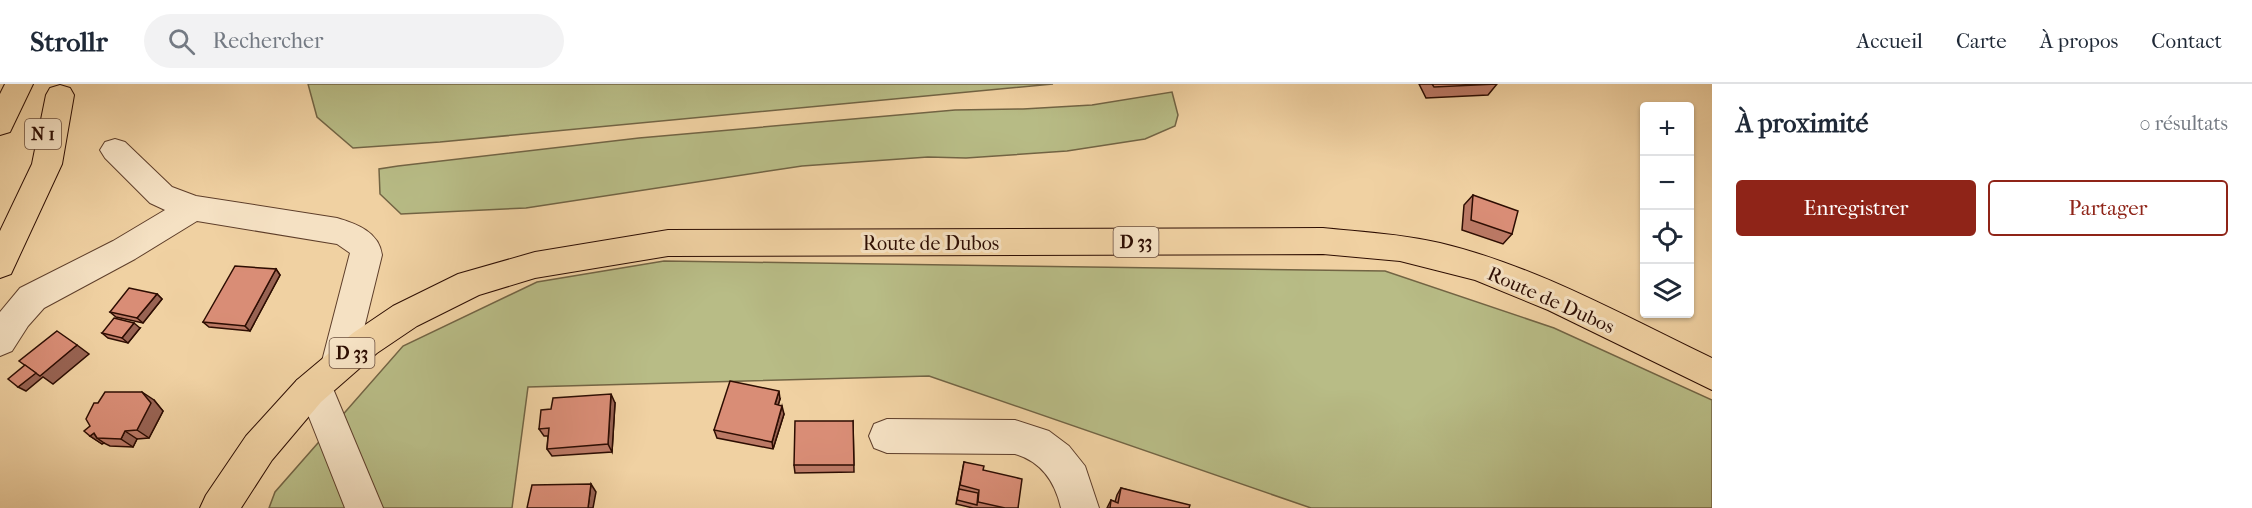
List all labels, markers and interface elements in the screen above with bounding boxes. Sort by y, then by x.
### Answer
search box [144,14,564,68]
text: Strollr [30,25,108,58]
icon: search [165,25,198,58]
text: Rechercher [213,28,323,54]
text: Accueil [1857,29,1923,53]
text: Carte [1956,29,2007,53]
text: À propos [2040,29,2118,53]
text: Contact [2151,29,2222,53]
map controls [1640,102,1694,318]
button: + [1640,102,1694,156]
text: À proximité [1736,108,1868,139]
text: 0 résultats [2139,112,2228,135]
road number: N 1 [25,119,61,149]
button: − [1640,156,1694,210]
button: Enregistrer [1736,180,1976,236]
button: Partager [1988,180,2228,236]
button: locate [1640,210,1694,264]
road number: D 33 [1114,227,1158,257]
street label: Route de Dubos [863,232,999,255]
street label: Route de Dubos [1484,262,1618,338]
button: layers [1640,264,1694,318]
road number: D 33 [330,338,374,368]

